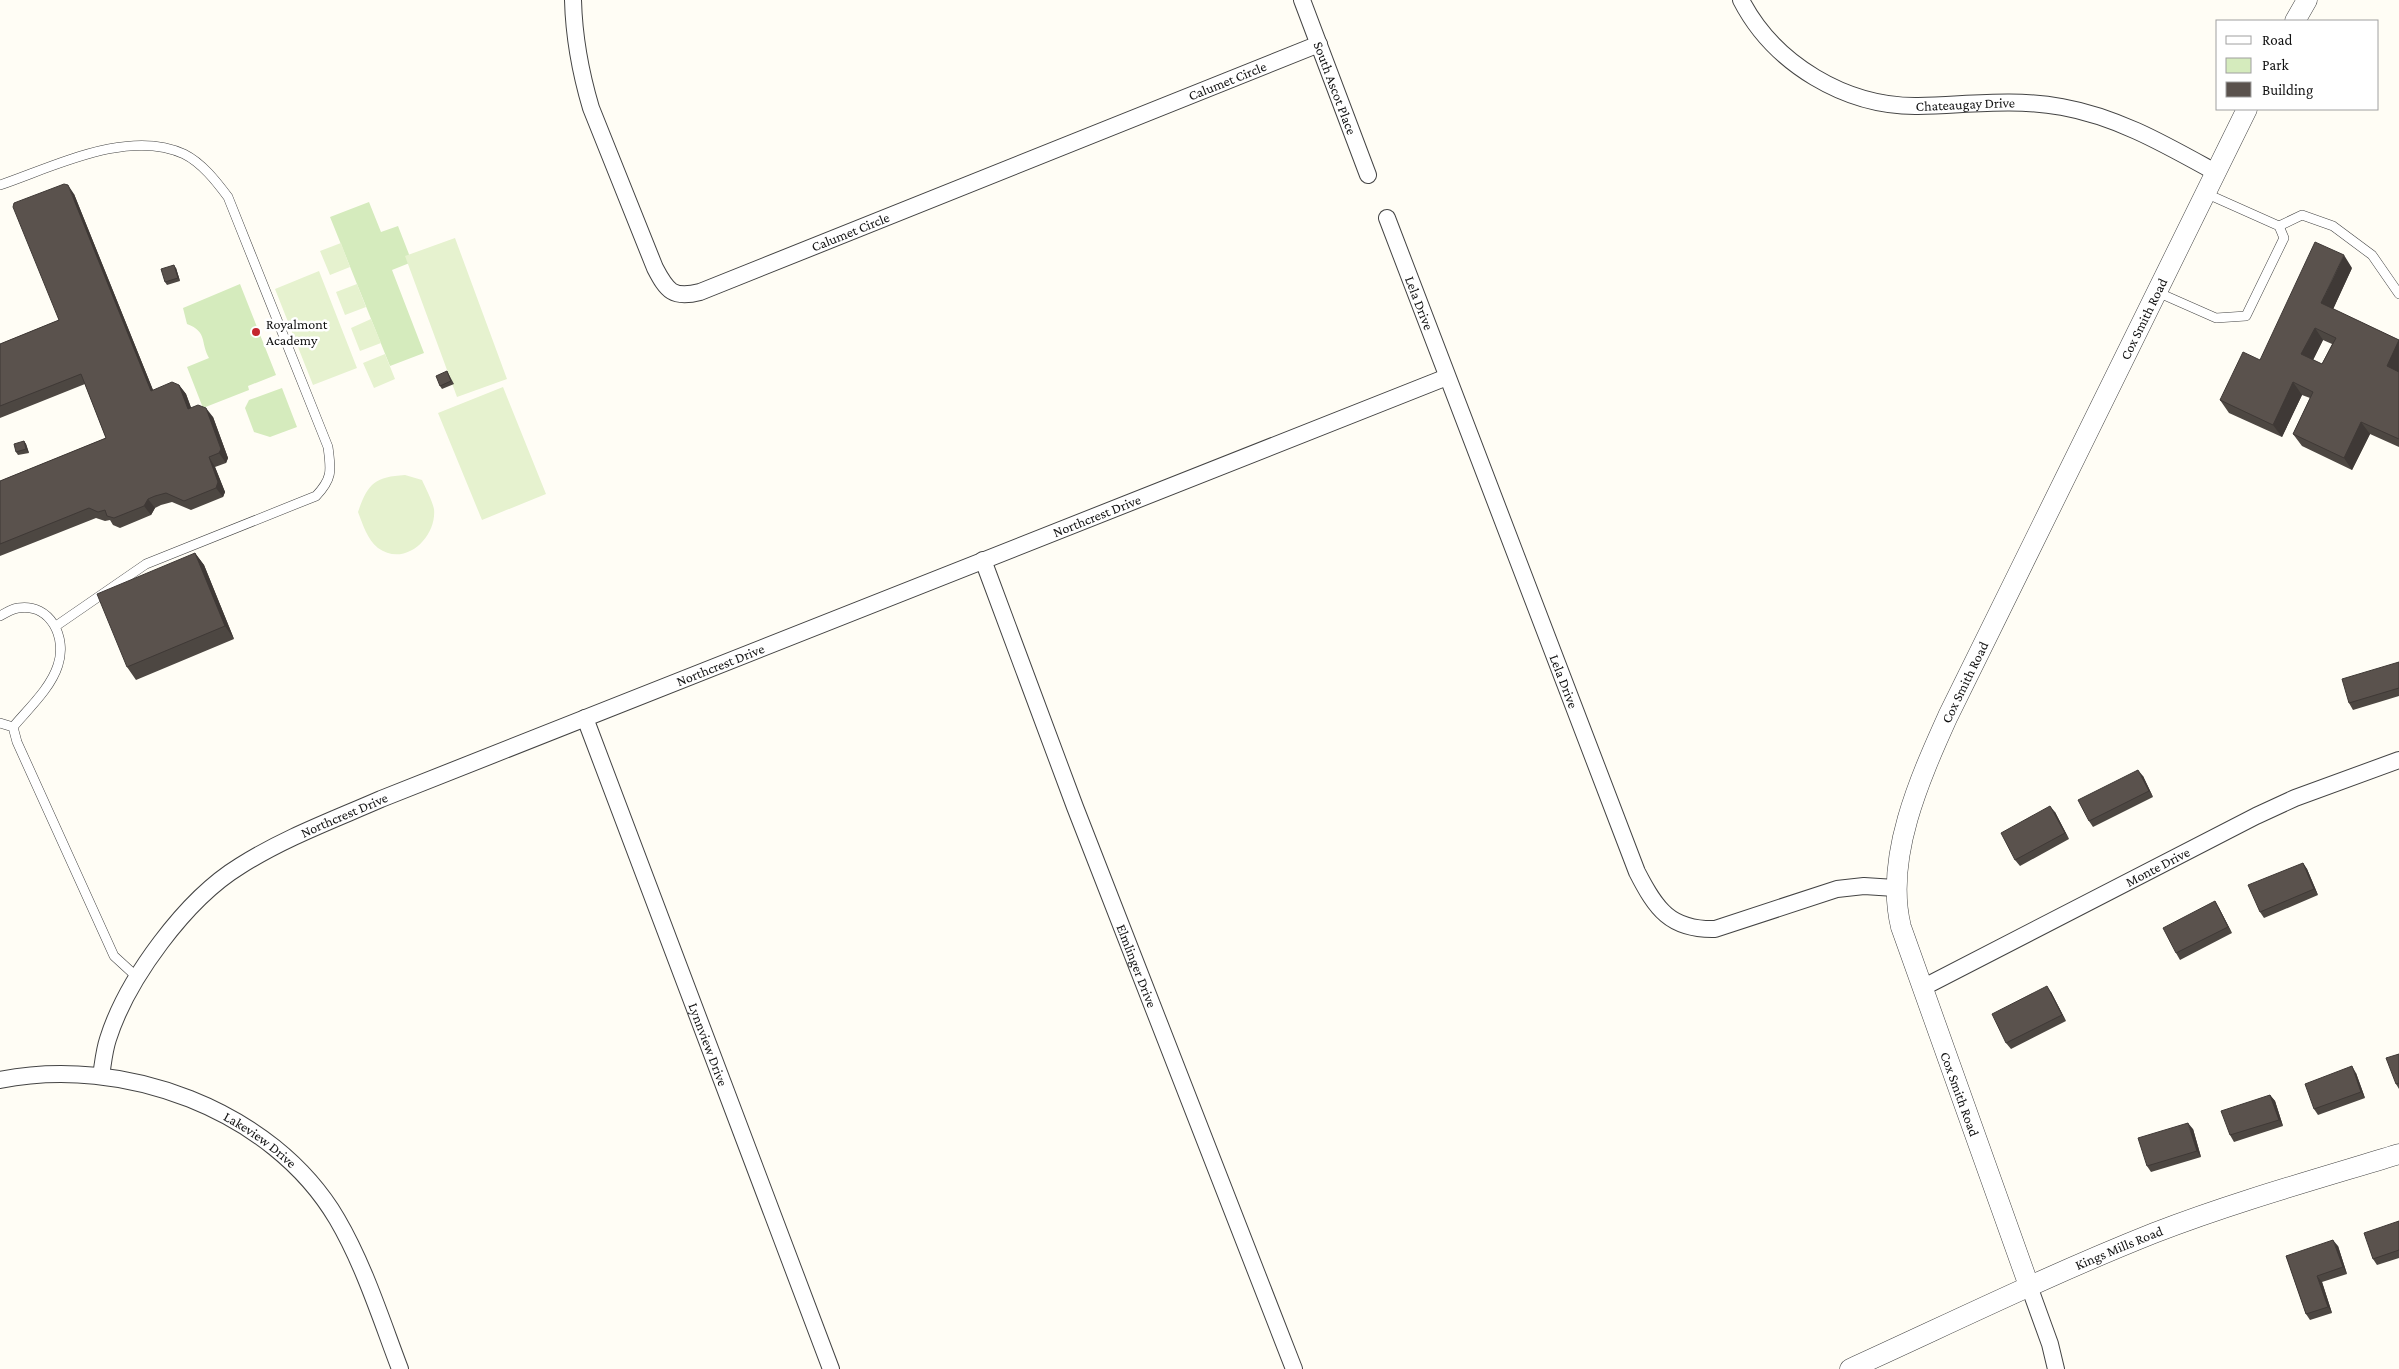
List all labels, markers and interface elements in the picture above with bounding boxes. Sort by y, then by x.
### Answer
legend [2216,20,2379,110]
text: Road [2262,32,2293,48]
street label: South Ascot Place [1310,39,1360,137]
text: Park [2262,57,2289,73]
street label: Calumet Circle [1186,58,1269,104]
text: Building [2262,82,2313,99]
street label: Chateaugay Drive [1915,94,2015,114]
street label: Calumet Circle [809,209,892,255]
street label: Lela Drive [1402,274,1437,332]
street label: Cox Smith Road [2117,275,2171,362]
place label: Royalmont Academy [266,316,328,348]
marker: Royalmont Academy [250,326,262,338]
street label: Northcrest Drive [1051,491,1143,540]
street label: Cox Smith Road [1938,638,1992,725]
street label: Northcrest Drive [674,640,766,689]
street label: Lela Drive [1547,652,1582,711]
street label: Northcrest Drive [298,789,390,841]
street label: Monte Drive [2123,844,2192,890]
street label: Elmlinger Drive [1113,922,1160,1010]
street label: Lynnview Drive [685,1001,731,1088]
street label: Cox Smith Road [1937,1050,1983,1139]
street label: Lakeview Drive [221,1108,300,1171]
street label: Kings Mills Road [2073,1222,2165,1273]

